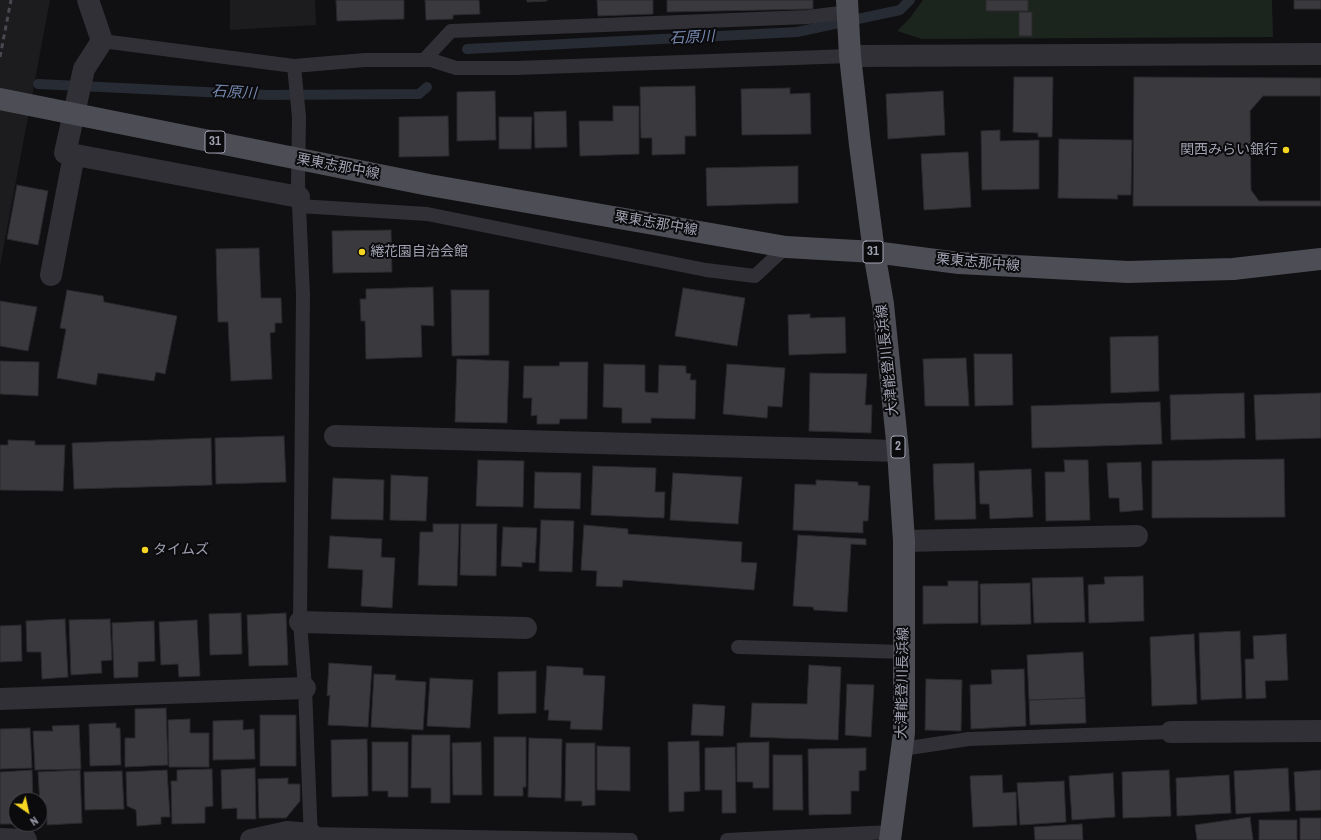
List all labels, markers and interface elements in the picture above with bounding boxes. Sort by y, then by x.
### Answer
water label: 石原川 [669,28,715,48]
water label: 石原川 [211,83,257,103]
road number: 31 [205,131,225,153]
place label: 関西みらい銀行 [1180,142,1278,158]
marker: 関西みらい銀行 [1281,145,1291,155]
street label: 栗東志那中線 [295,151,381,183]
street label: 栗東志那中線 [613,208,699,240]
road number: 31 [863,241,883,263]
place label: 綣花園自治会館 [370,244,468,260]
marker: 綣花園自治会館 [357,247,367,257]
street label: 栗東志那中線 [935,251,1021,275]
street label: 大津能登川長浜線 [874,303,902,417]
road number: 2 [891,436,905,458]
place label: タイムズ [153,542,209,558]
marker: タイムズ [140,545,150,555]
street label: 大津能登川長浜線 [894,627,912,739]
north arrow [8,792,48,832]
text: N [28,813,41,829]

